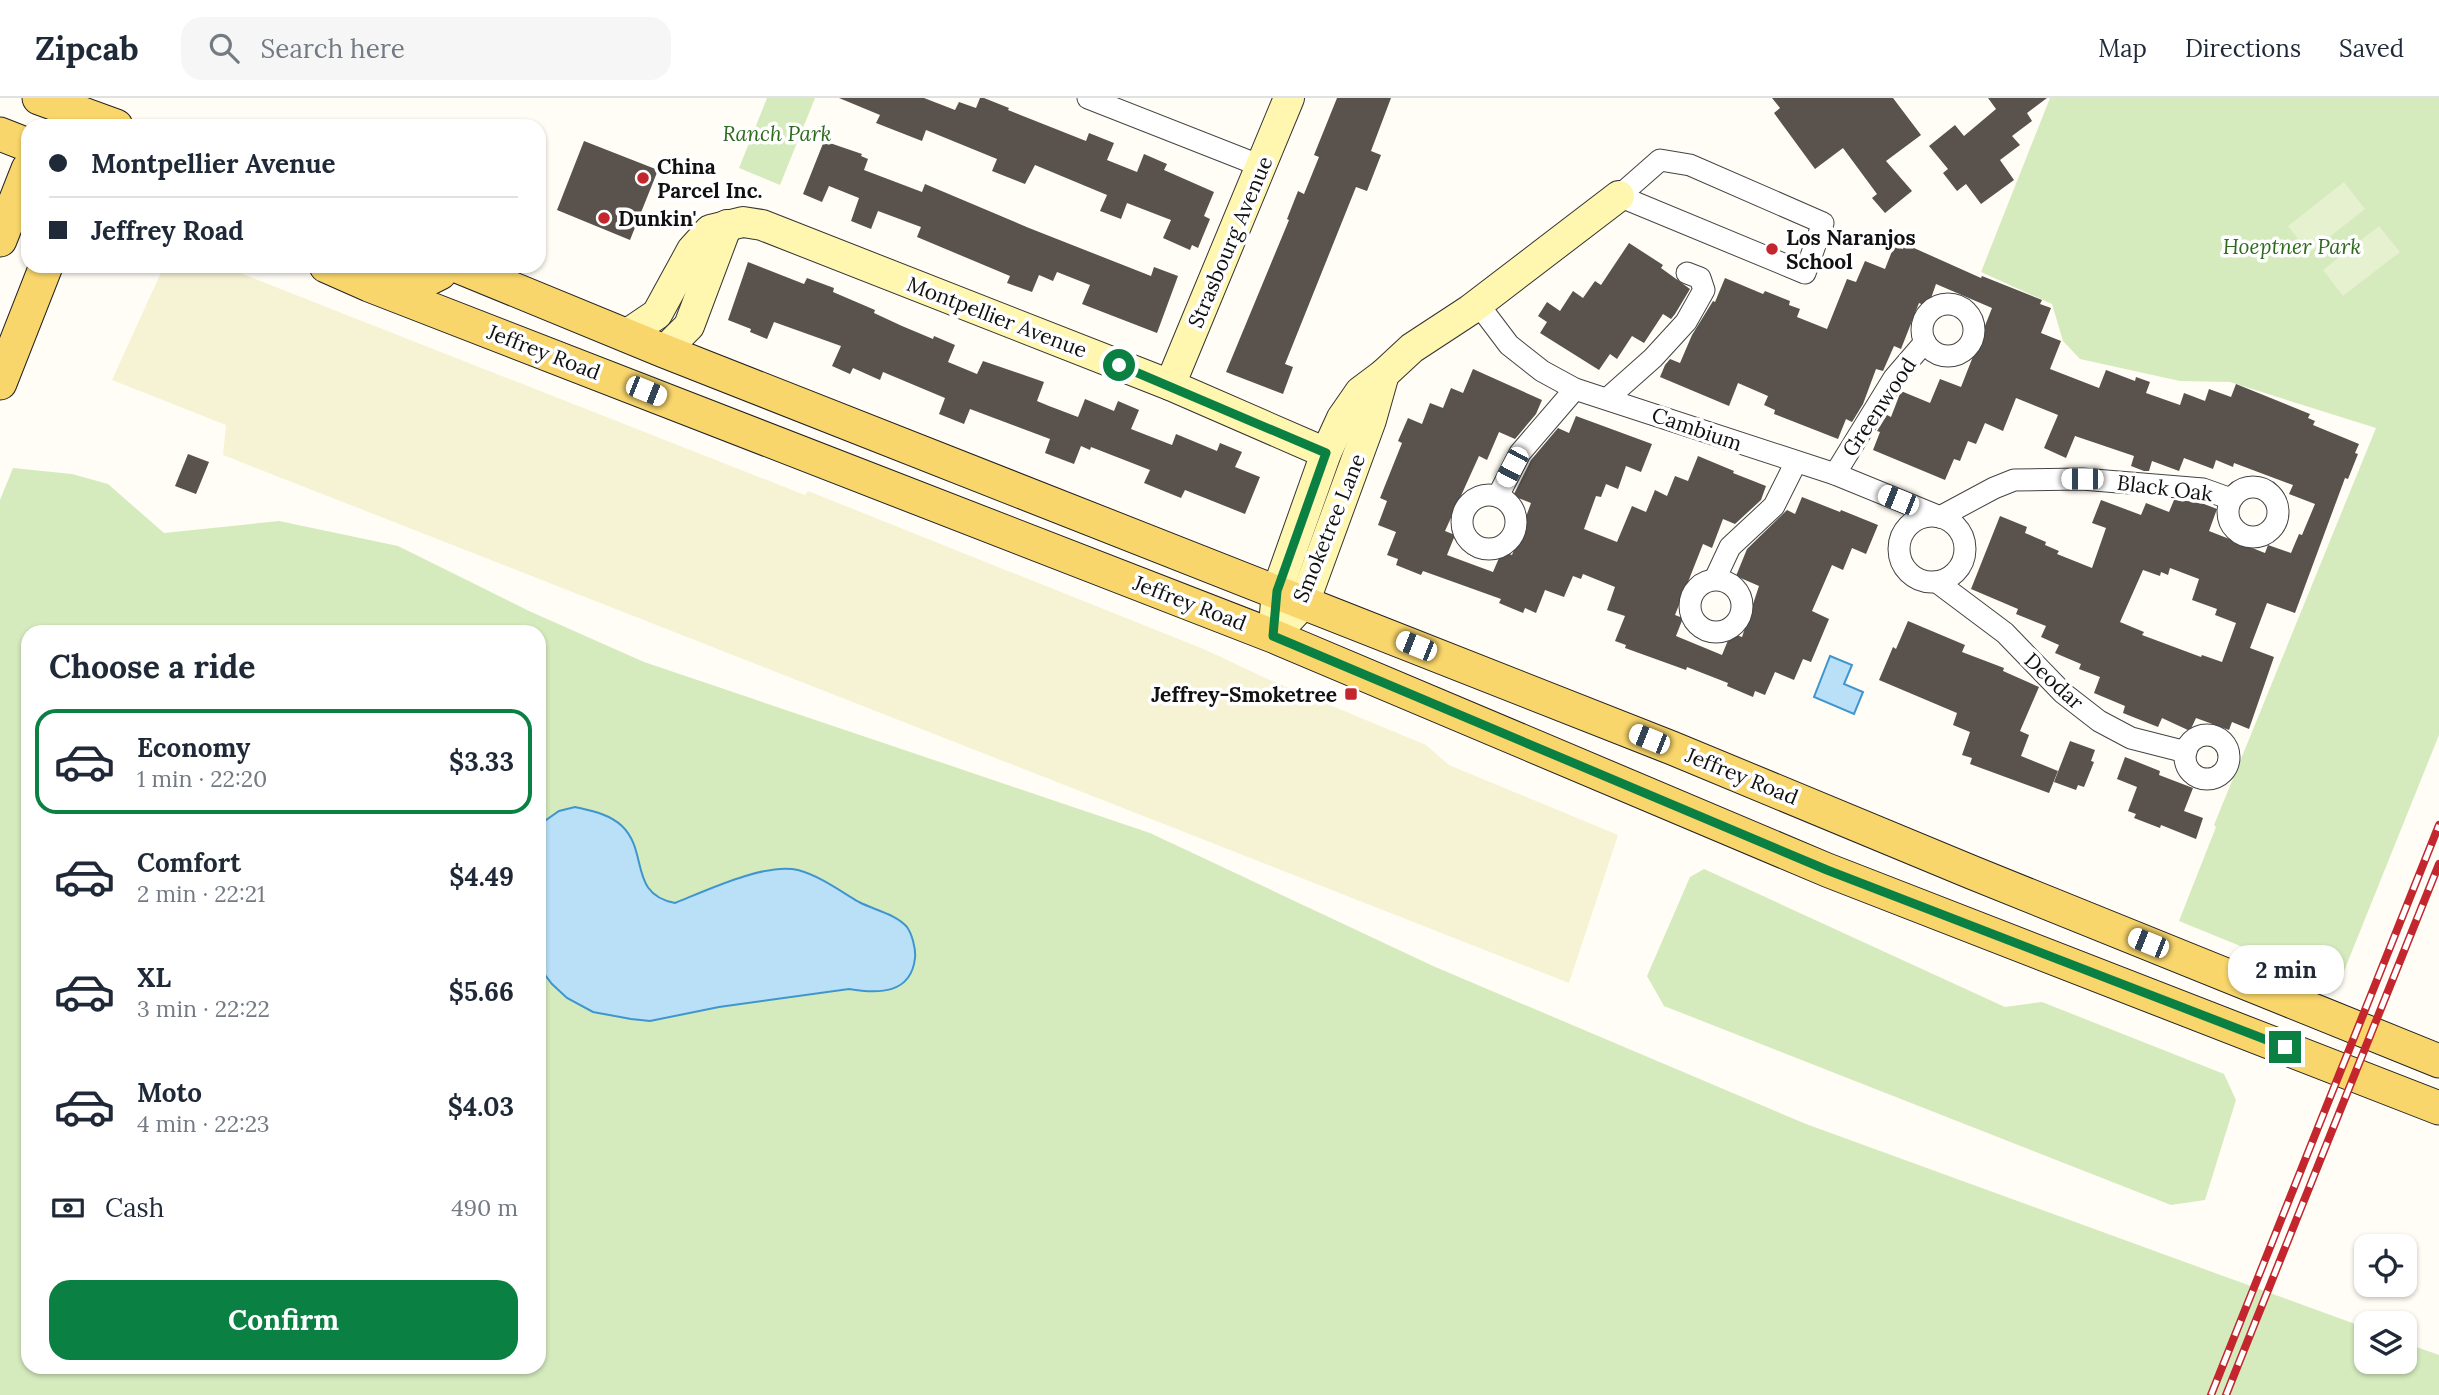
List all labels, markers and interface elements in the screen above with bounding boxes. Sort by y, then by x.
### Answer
search box [181,17,671,80]
text: Zipcab [35,27,139,69]
icon: search [205,29,243,67]
text: Search here [261,32,405,65]
text: Map [2098,33,2147,64]
text: Directions [2185,33,2301,64]
text: Saved [2339,33,2404,64]
park label: Ranch Park [722,120,832,147]
text: Montpellier Avenue [91,147,335,180]
street label: Strasbourg Avenue [1182,152,1278,332]
place label: China Parcel Inc. [657,153,762,204]
marker: China Parcel Inc. [635,170,651,186]
place label: Dunkin' [618,205,697,232]
marker: Dunkin' [596,210,612,226]
text: Jeffrey Road [91,214,244,247]
place label: Los Naranjos School [1786,224,1916,275]
park label: Hoeptner Park [2223,233,2361,260]
marker: Los Naranjos School [1764,241,1780,257]
street label: Montpellier Avenue [903,270,1091,364]
street label: Jeffrey Road [483,318,604,386]
route start [1103,349,1135,381]
street label: Greenwood [1836,352,1922,462]
car [623,373,670,409]
street label: Cambium [1648,401,1746,457]
car [1493,444,1532,490]
street label: Smoketree Lane [1287,450,1371,606]
car [2062,469,2104,490]
street label: Black Oak [2116,469,2215,507]
car [1875,482,1922,518]
street label: Jeffrey Road [1129,569,1250,637]
car [1393,628,1440,664]
text: Choose a ride [49,646,256,687]
street label: Deodar [2019,647,2089,715]
place label: Jeffrey-Smoketree [1151,681,1337,708]
marker: Jeffrey-Smoketree [1343,686,1359,702]
car [1626,721,1673,757]
icon: car [53,730,116,793]
text: Economy [137,731,250,764]
street label: Jeffrey Road [1681,741,1802,811]
text: $3.33 [449,745,514,778]
text: 1 min · 22:20 [137,764,267,793]
icon: car [53,845,116,908]
text: Comfort [137,846,241,879]
text: $4.49 [449,860,514,893]
text: 2 min · 22:21 [137,879,265,908]
car [2125,925,2172,961]
callout: 2 min [2227,946,2343,995]
text: 2 min [2255,955,2317,984]
icon: car [53,960,116,1023]
text: XL [137,961,171,994]
text: $5.66 [449,975,514,1008]
text: 3 min · 22:22 [137,994,270,1023]
route end [2269,1031,2301,1063]
icon: car [53,1075,116,1138]
text: Moto [137,1076,202,1109]
text: $4.03 [448,1090,514,1123]
text: 4 min · 22:23 [137,1109,270,1138]
icon: cash [49,1189,87,1227]
text: Cash [105,1191,164,1224]
text: 490 m [451,1193,518,1222]
map controls [2354,1234,2417,1374]
button: locate [2354,1234,2417,1297]
button: Confirm [49,1280,518,1360]
button: layers [2354,1311,2417,1374]

